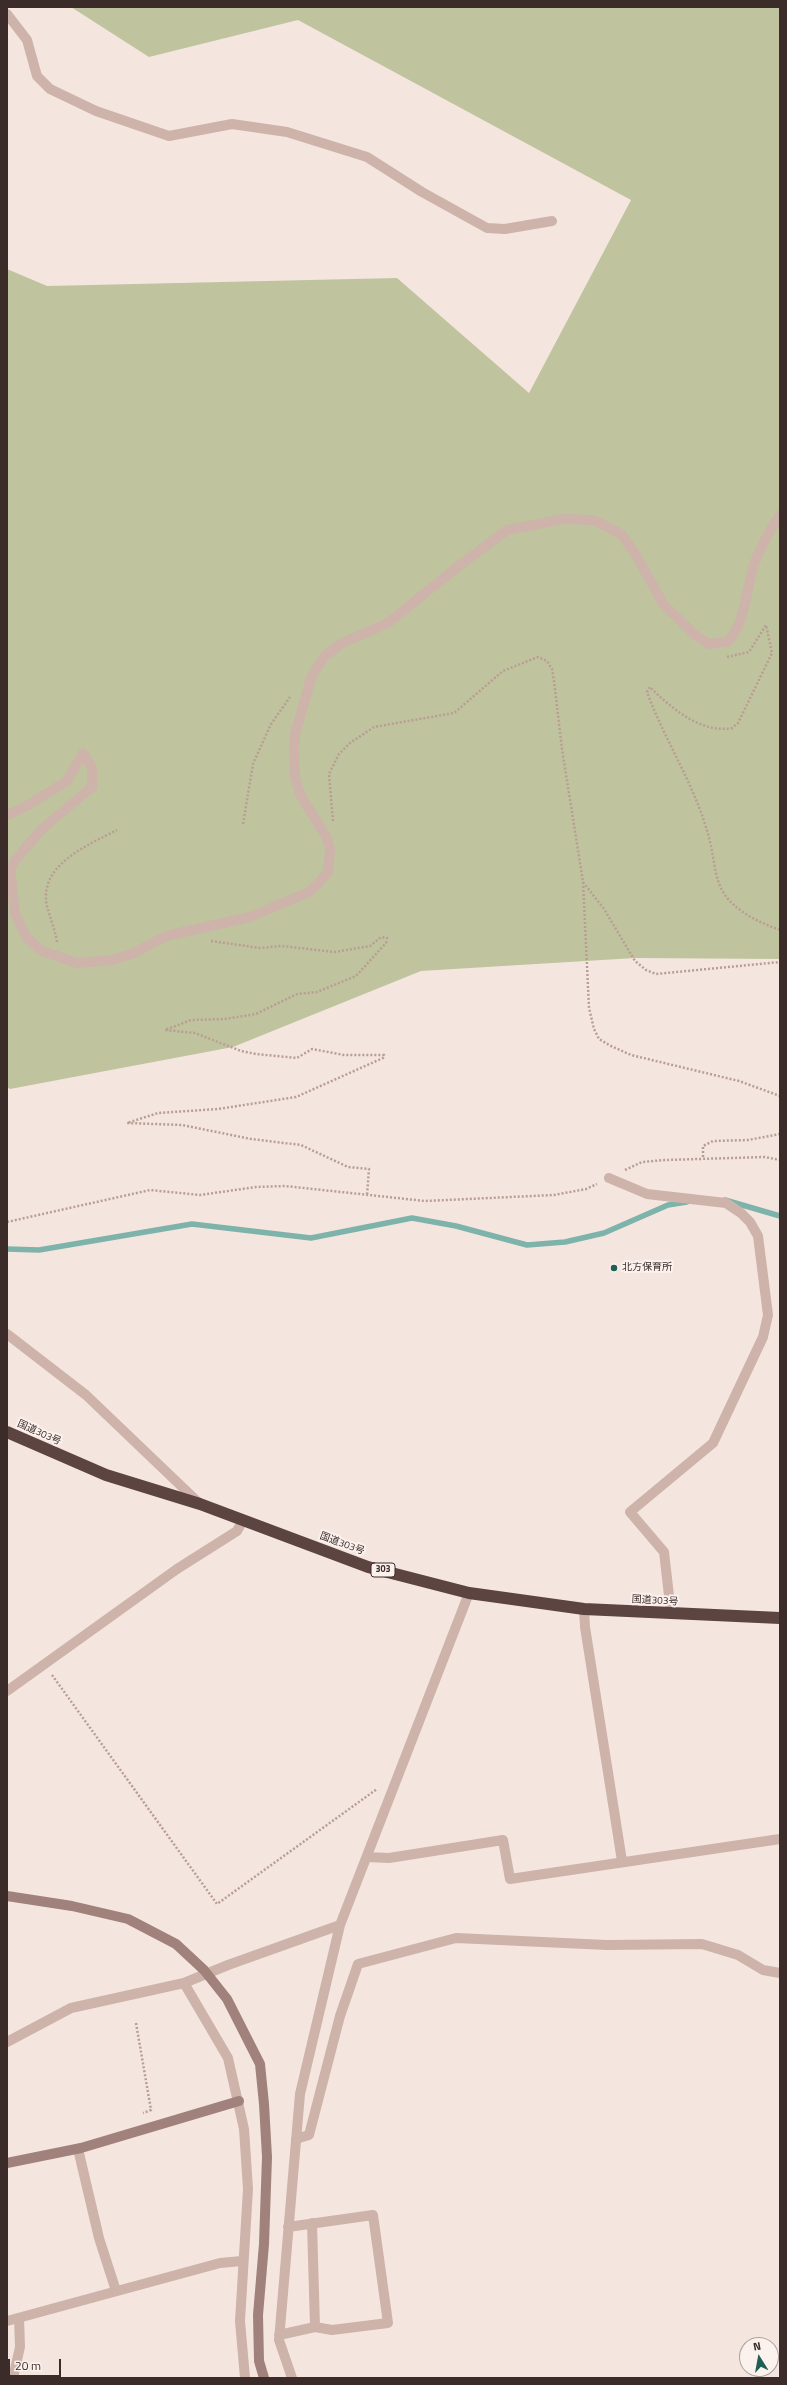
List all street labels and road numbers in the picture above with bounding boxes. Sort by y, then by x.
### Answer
street label: 国道303号 [15,1418,63,1448]
street label: 国道303号 [318,1530,366,1558]
road number: 303 [371,1563,395,1577]
street label: 国道303号 [631,1594,679,1608]

